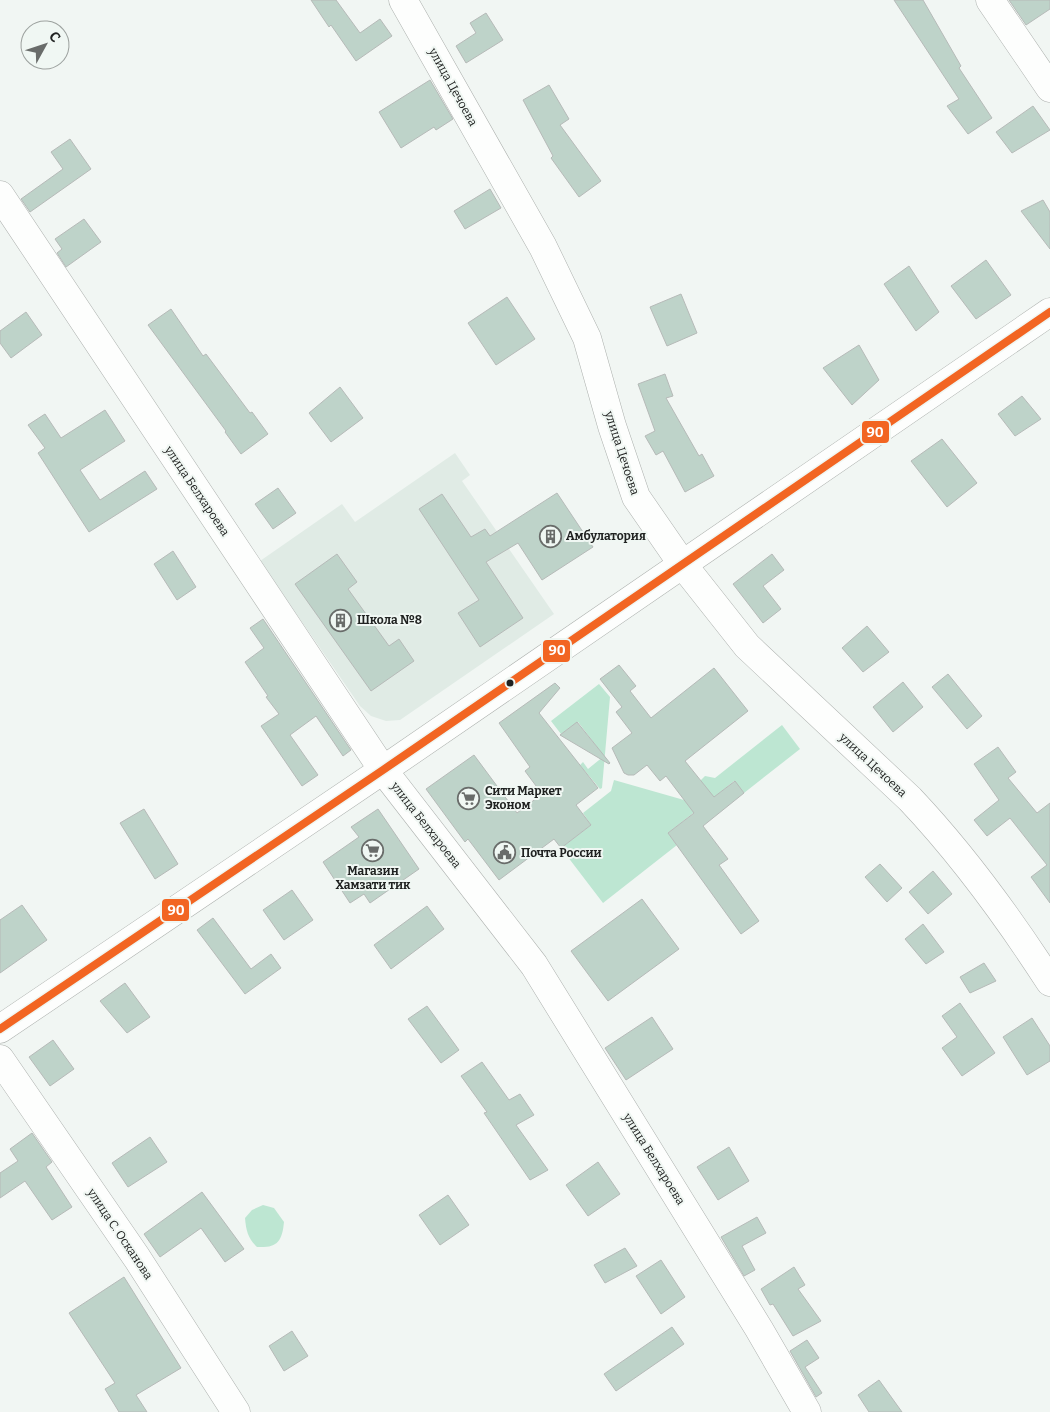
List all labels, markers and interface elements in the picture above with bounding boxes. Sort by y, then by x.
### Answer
north arrow [20,20,70,70]
text: С [45,28,64,46]
street label: улица Цечоева [425,45,480,129]
street label: улица Цечоева [602,408,642,497]
line badge: 90 [861,420,890,444]
text: 90 [866,424,884,441]
street label: улица Белхароева [161,443,233,539]
building icon: Амбулатория [538,524,562,548]
place label: Амбулатория [566,529,646,543]
building icon: Школа №8 [329,608,353,632]
place label: Школа №8 [357,613,422,627]
line badge: 90 [542,639,571,663]
text: 90 [548,642,566,659]
unlabelled marker [505,678,515,688]
street label: улица Цечоева [836,729,910,800]
street label: улица Белхароева [387,778,464,871]
place label: Сити Маркет Эконом [485,784,562,812]
supermarket icon: Сити Маркет Эконом [457,786,481,810]
supermarket icon: Магазин Хамзати тик [361,838,385,862]
public building icon: Почта России [493,841,517,865]
place label: Почта России [521,846,602,860]
place label: Магазин Хамзати тик [336,864,411,892]
line badge: 90 [161,898,190,922]
text: 90 [167,902,185,919]
street label: улица Белхароева [620,1110,688,1208]
street label: улица С. Осканова [84,1185,156,1282]

